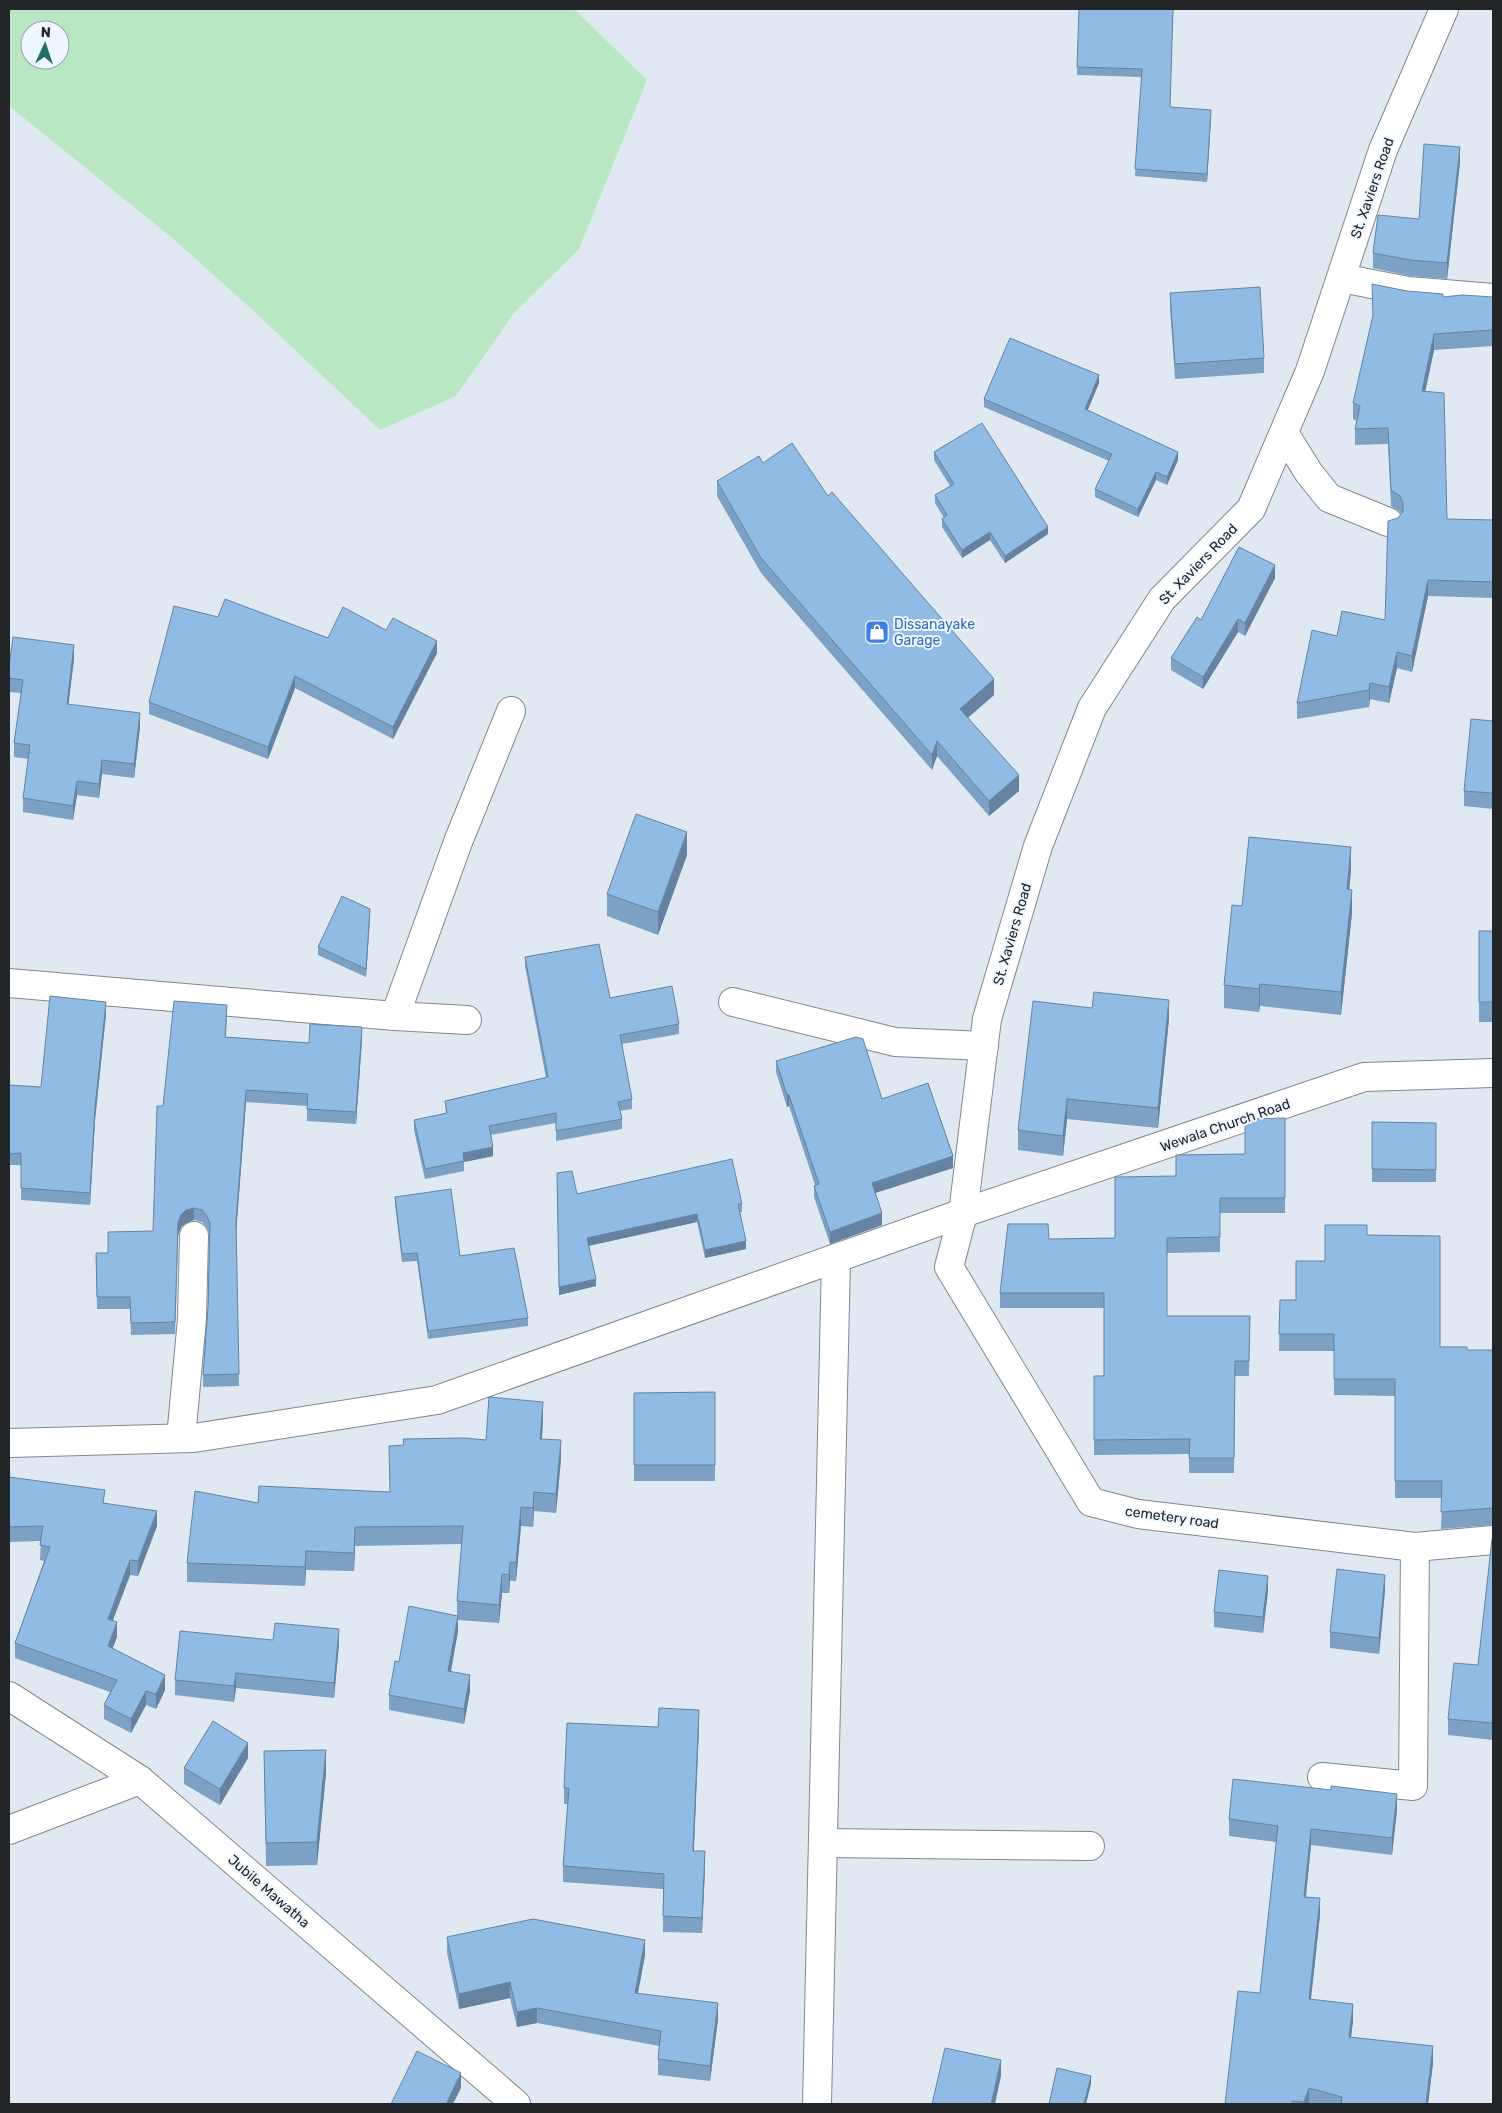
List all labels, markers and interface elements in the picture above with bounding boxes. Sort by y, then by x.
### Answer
north arrow [20,20,70,70]
text: N [40,24,51,41]
street label: St. Xaviers Road [1347,135,1398,241]
street label: St. Xaviers Road [1156,520,1241,608]
place label: Dissanayake Garage [894,616,975,649]
shop icon: Dissanayake Garage [864,619,890,645]
street label: St. Xaviers Road [990,881,1035,987]
street label: Wewala Church Road [1158,1095,1292,1156]
street label: cemetery road [1124,1503,1220,1532]
street label: Jubile Mawatha [224,1851,313,1932]

